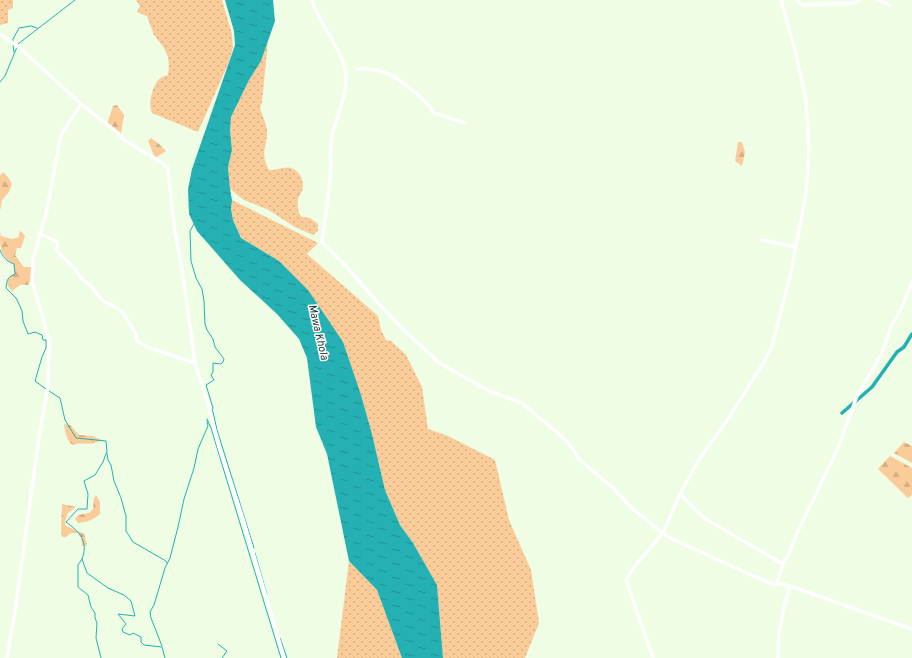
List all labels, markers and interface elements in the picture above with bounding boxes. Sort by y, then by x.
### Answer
water label: Mawa Khola [305,303,331,362]

